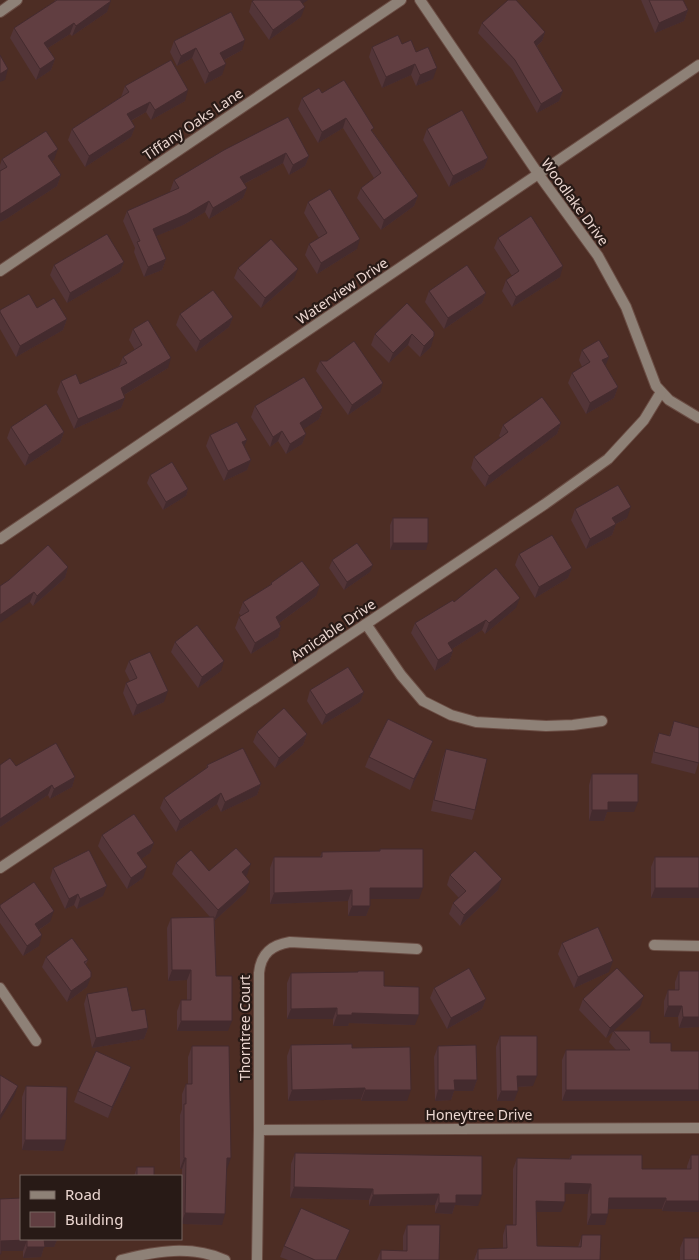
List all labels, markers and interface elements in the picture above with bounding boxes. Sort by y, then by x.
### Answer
street label: Tiffany Oaks Lane [139,83,246,164]
street label: Woodlake Drive [537,154,614,249]
street label: Waterview Drive [292,253,391,328]
street label: Amicable Drive [287,594,379,665]
street label: Thorntree Court [235,975,254,1081]
street label: Honeytree Drive [426,1105,533,1124]
legend [20,1175,182,1240]
text: Road [65,1184,101,1204]
text: Building [65,1209,123,1229]

